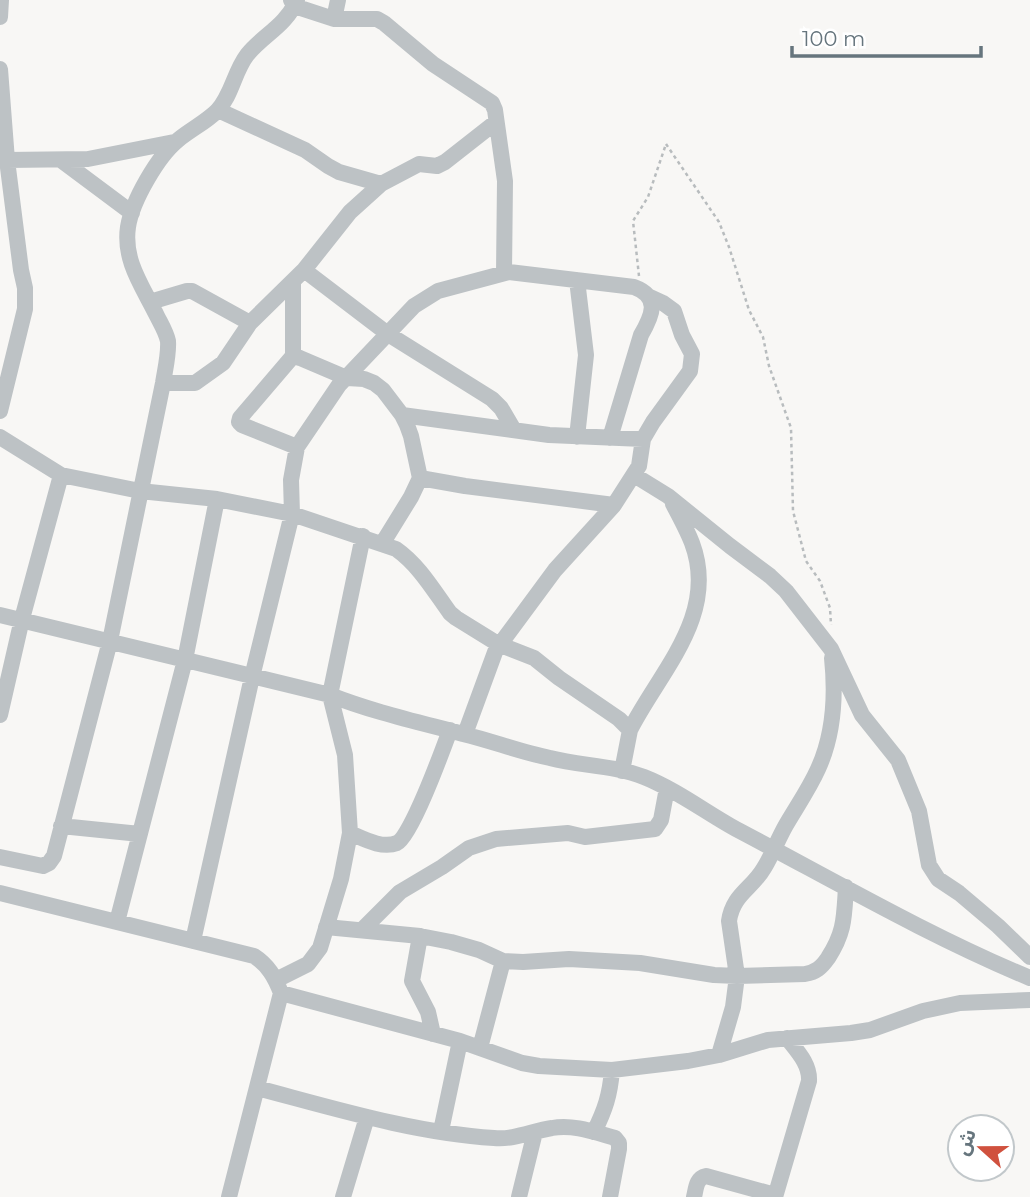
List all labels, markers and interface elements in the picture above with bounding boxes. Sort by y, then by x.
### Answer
scale bar [792,14,981,58]
text: 100 m [802,26,865,51]
north arrow [946,1113,1016,1183]
text: ش [950,1126,981,1158]

